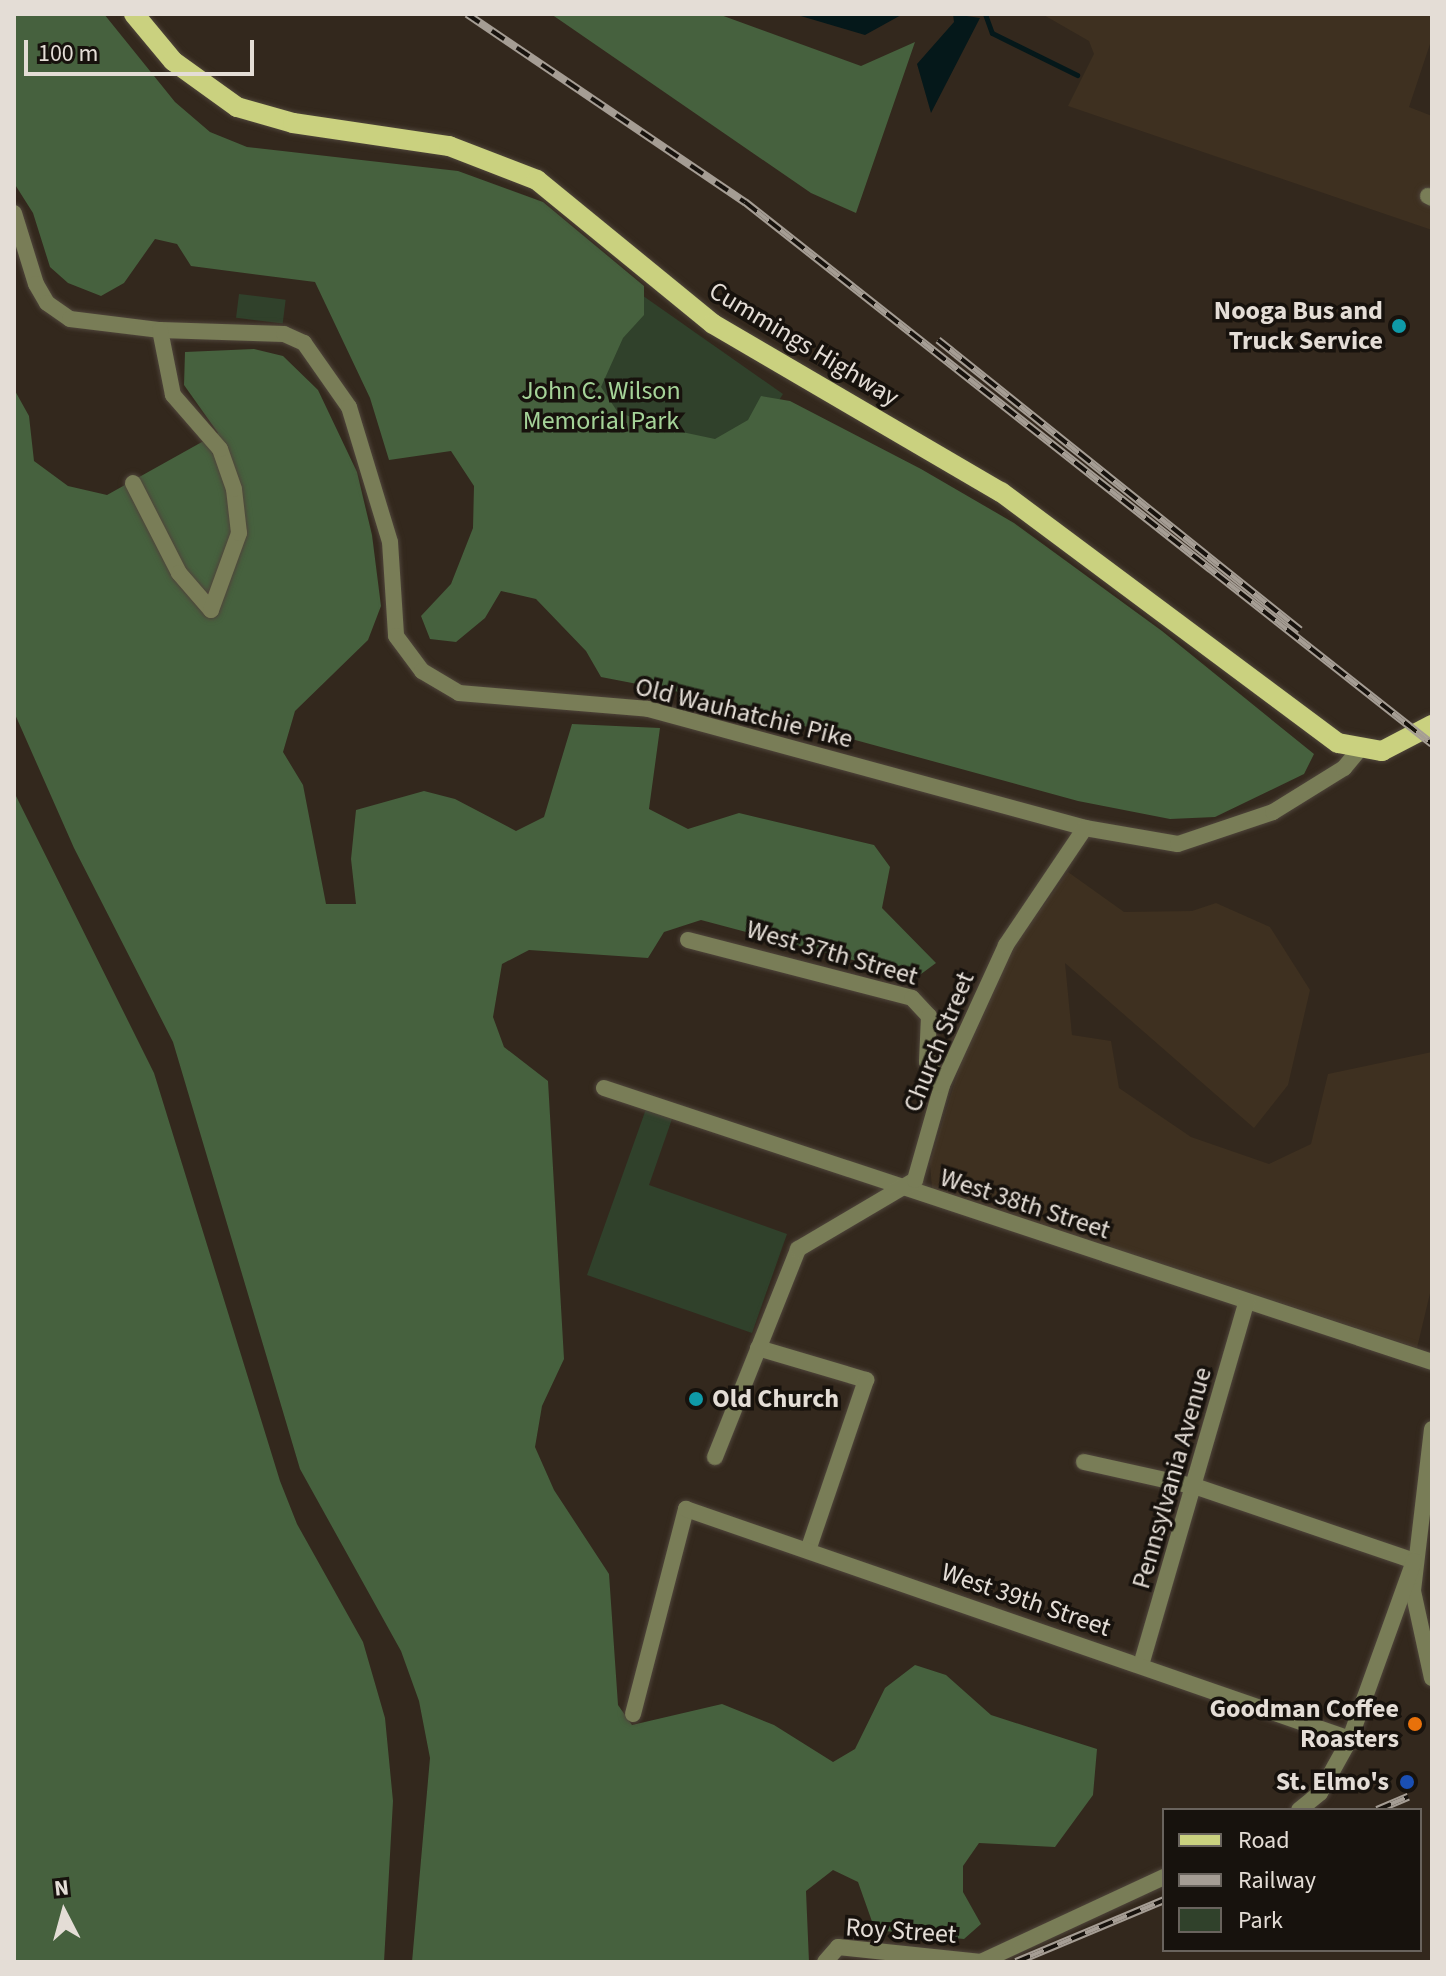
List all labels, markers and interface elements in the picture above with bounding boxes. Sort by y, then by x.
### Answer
scale bar [28,24,258,74]
text: 100 m [38,36,98,71]
street label: Cummings Highway [703,275,905,413]
place label: Nooga Bus and Truck Service [1214,295,1383,356]
marker: Nooga Bus and Truck Service [1390,317,1408,335]
park label: John C. Wilson Memorial Park [521,375,681,436]
street label: Old Wauhatchie Pike [632,671,856,755]
street label: West 37th Street [743,914,921,992]
street label: Church Street [897,967,981,1117]
street label: West 38th Street [936,1162,1114,1246]
street label: Pennsylvania Avenue [1125,1364,1219,1592]
place label: Old Church [712,1383,839,1415]
marker: Old Church [687,1390,705,1408]
street label: West 39th Street [937,1556,1115,1644]
place label: Goodman Coffee Roasters [1209,1693,1399,1754]
marker: Goodman Coffee Roasters [1406,1715,1424,1733]
place label: St. Elmo's [1276,1766,1389,1798]
marker: St. Elmo's [1396,1771,1418,1793]
legend [1162,1808,1422,1952]
text: Road [1238,1823,1290,1858]
text: Railway [1238,1863,1316,1898]
text: N [53,1871,70,1905]
north arrow [24,1872,104,1952]
text: Park [1238,1903,1283,1938]
street label: Roy Street [845,1912,957,1950]

